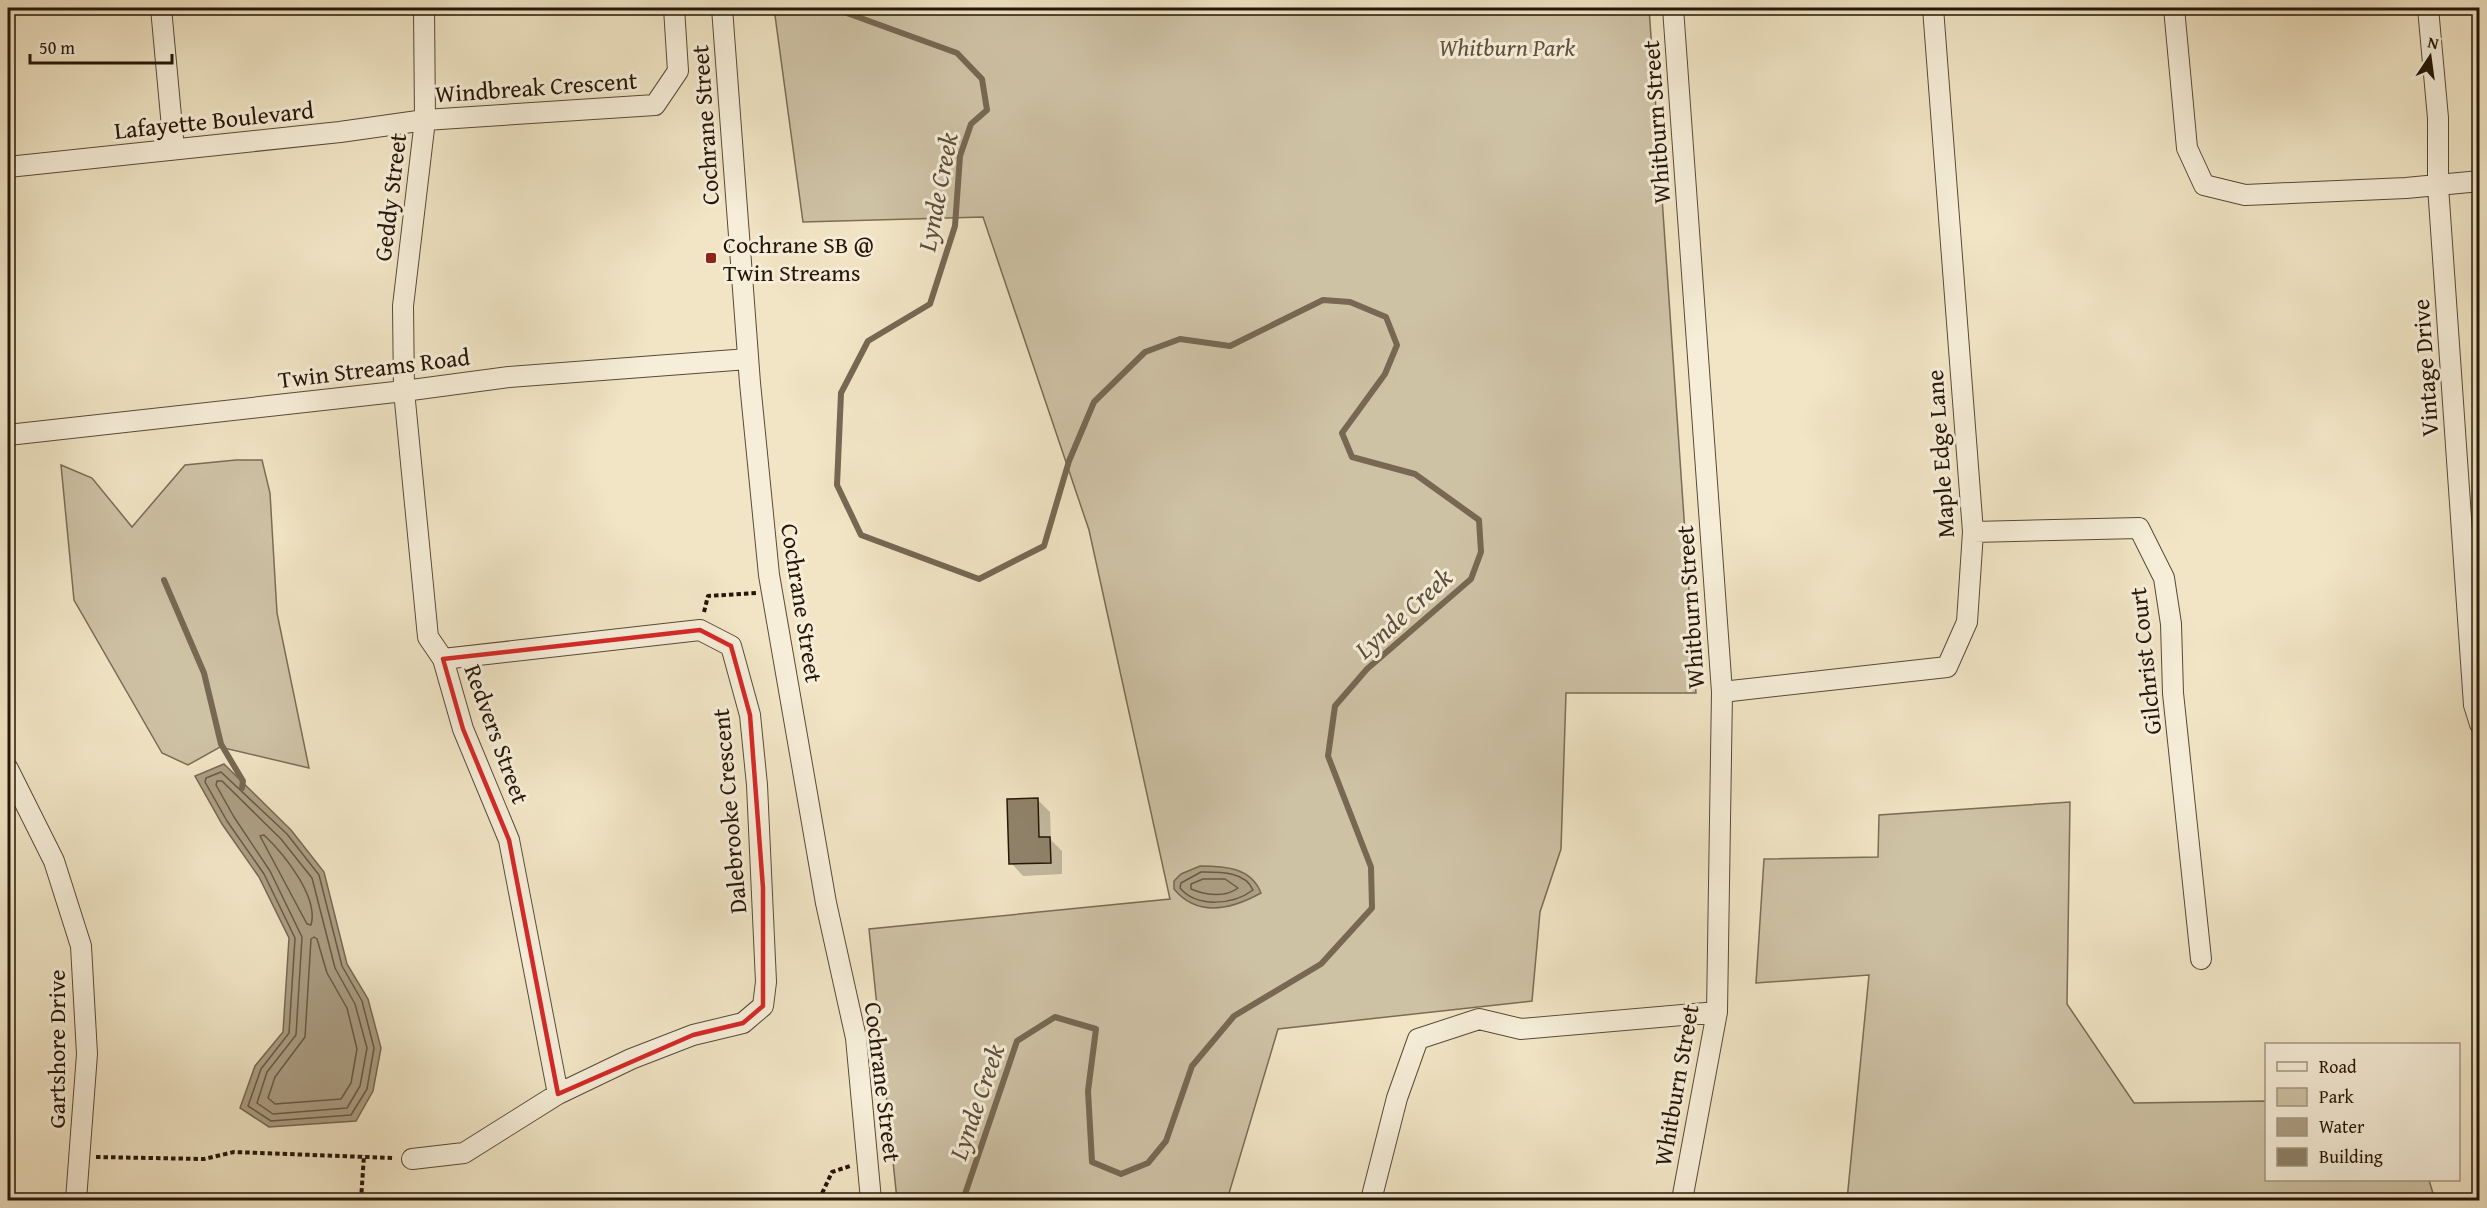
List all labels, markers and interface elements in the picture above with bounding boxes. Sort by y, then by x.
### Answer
scale bar [30,27,172,65]
north arrow [2400,27,2460,87]
text: N [2425,29,2442,55]
park label: Whitburn Park [1439,30,1575,65]
text: 50 m [39,34,75,61]
street label: Whitburn Street [1633,39,1679,205]
street label: Cochrane Street [682,43,728,206]
street label: Windbreak Crescent [434,62,639,112]
street label: Lafayette Boulevard [113,92,316,148]
water label: Lynde Creek [906,129,968,256]
street label: Geddy Street [365,130,415,263]
place label: Cochrane SB @ Twin Streams [723,227,874,290]
marker: Cochrane SB @ Twin Streams [704,251,718,265]
street label: Vintage Drive [2403,298,2447,438]
street label: Twin Streams Road [276,339,472,397]
street label: Maple Edge Lane [1917,369,1963,539]
street label: Cochrane Street [772,521,832,686]
street label: Whitburn Street [1667,524,1713,690]
water label: Lynde Creek [1345,558,1461,668]
street label: Gilchrist Court [2120,585,2170,736]
street label: Redvers Street [456,659,539,809]
street label: Dalebrooke Crescent [703,706,755,915]
street label: Gartshore Drive [39,969,74,1129]
street label: Cochrane Street [856,1000,910,1164]
street label: Whitburn Street [1645,1001,1708,1169]
water label: Lynde Creek [938,1039,1014,1166]
legend [2265,1043,2460,1181]
text: Road [2319,1053,2357,1080]
text: Park [2319,1083,2355,1110]
text: Water [2319,1113,2365,1140]
text: Building [2319,1143,2383,1170]

